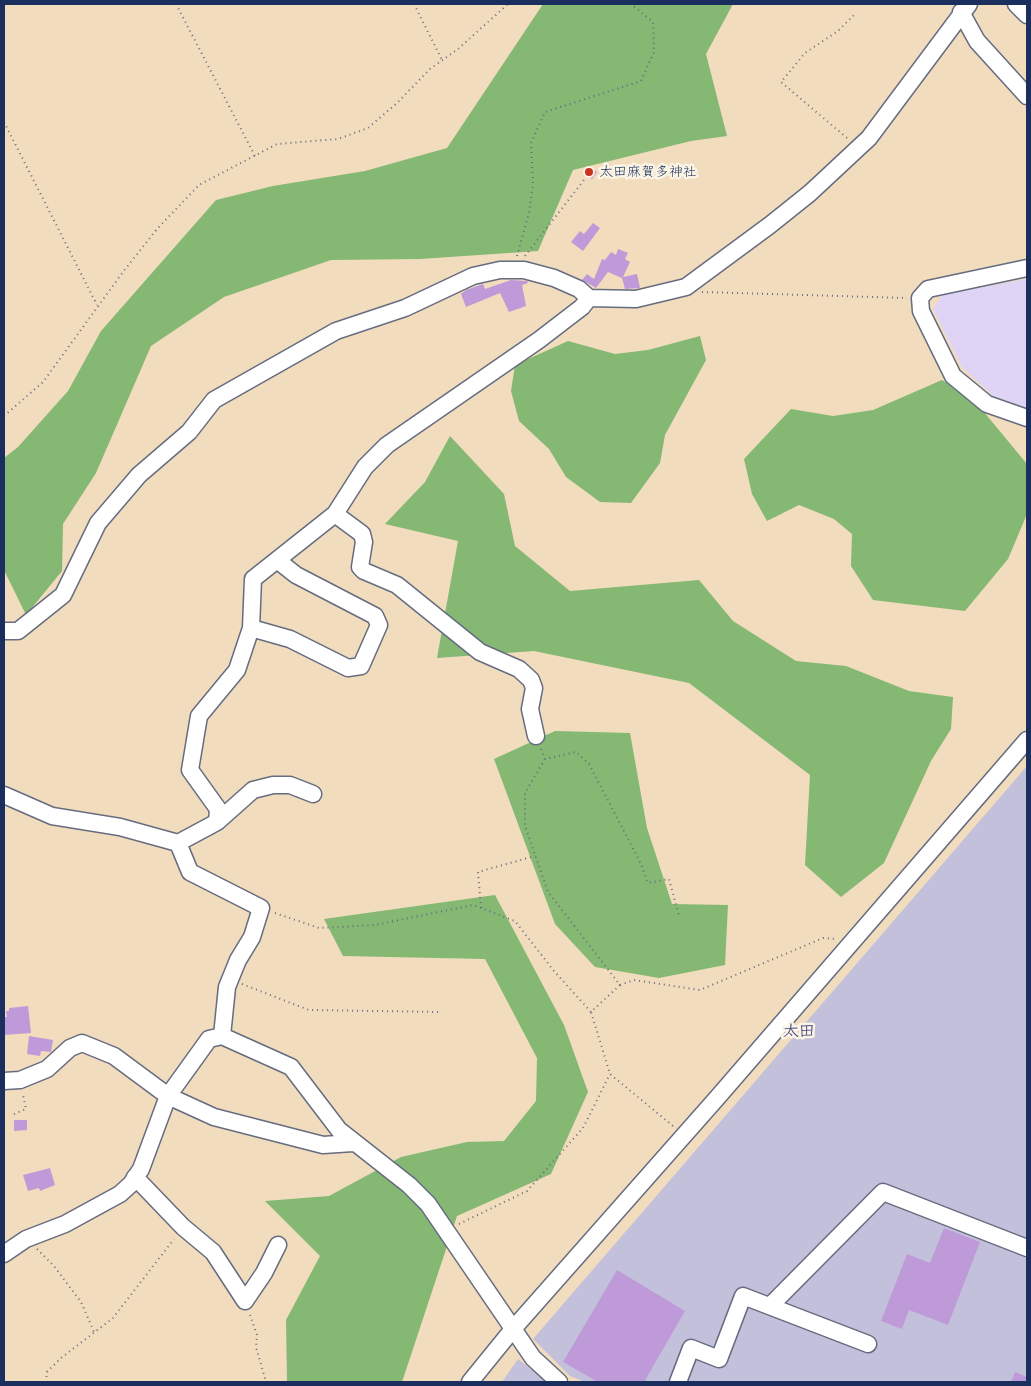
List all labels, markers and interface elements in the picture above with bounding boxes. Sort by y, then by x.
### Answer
place label: 太田麻賀多神社 [599,164,697,180]
marker: 太田麻賀多神社 [583,166,595,178]
district label: 太田 [783,1022,815,1042]

